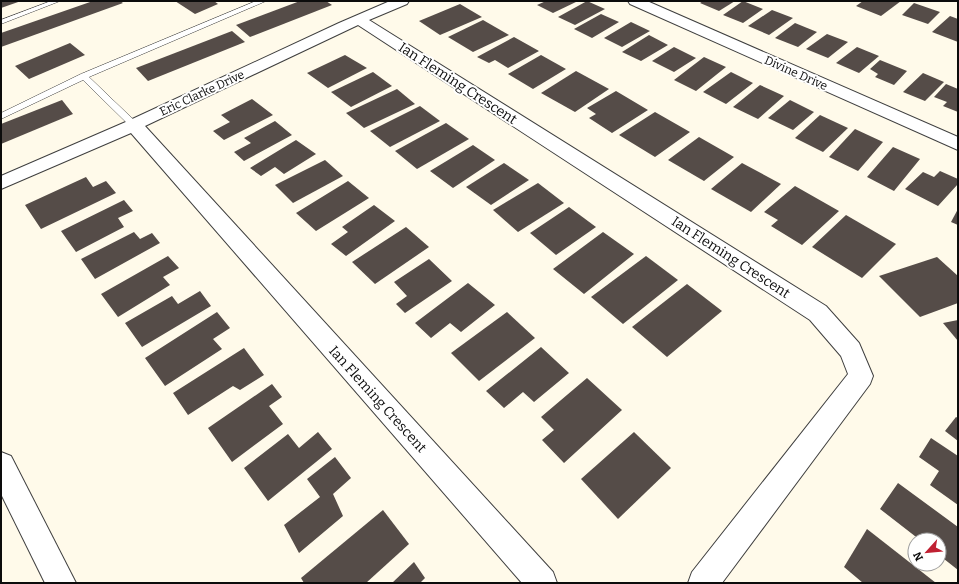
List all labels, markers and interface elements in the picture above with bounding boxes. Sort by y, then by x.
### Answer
street label: Ian Fleming Crescent [395,39,520,128]
street label: Divine Drive [762,53,830,93]
street label: Eric Clarke Drive [157,67,247,119]
street label: Ian Fleming Crescent [668,213,793,302]
street label: Ian Fleming Crescent [325,342,430,456]
north arrow [907,532,947,572]
text: N [911,549,926,563]

